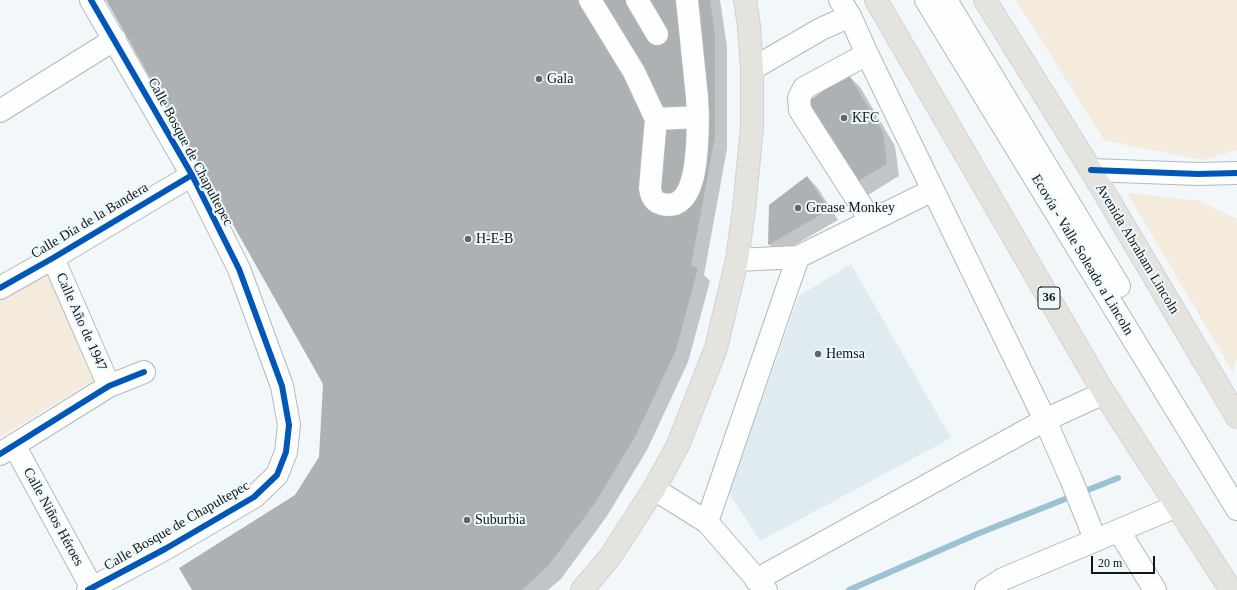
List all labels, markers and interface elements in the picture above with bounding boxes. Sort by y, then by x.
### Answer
place label: Gala [547,71,573,87]
marker: Gala [534,74,544,84]
street label: Calle Bosque de Chapultepec [144,75,236,229]
place label: KFC [852,110,879,126]
marker: KFC [839,113,849,123]
street label: Ecovía - Valle Soleado a Lincoln [1027,172,1137,338]
street label: Calle Día de la Bandera [28,179,152,263]
street label: Avenida Abraham Lincoln [1091,181,1183,317]
place label: Grease Monkey [806,200,895,216]
marker: Grease Monkey [793,203,803,213]
place label: H-E-B [476,231,513,247]
marker: H-E-B [463,234,473,244]
street label: Calle Año de 1947 [52,270,110,374]
road number: 36 [1038,287,1060,309]
place label: Hemsa [826,346,865,362]
marker: Hemsa [813,349,823,359]
street label: Calle Niños Héroes [19,465,87,569]
street label: Calle Bosque de Chapultepec [101,477,253,575]
place label: Suburbia [475,512,526,528]
marker: Suburbia [462,515,472,525]
scale bar [1093,548,1157,574]
text: 20 m [1098,556,1122,570]

